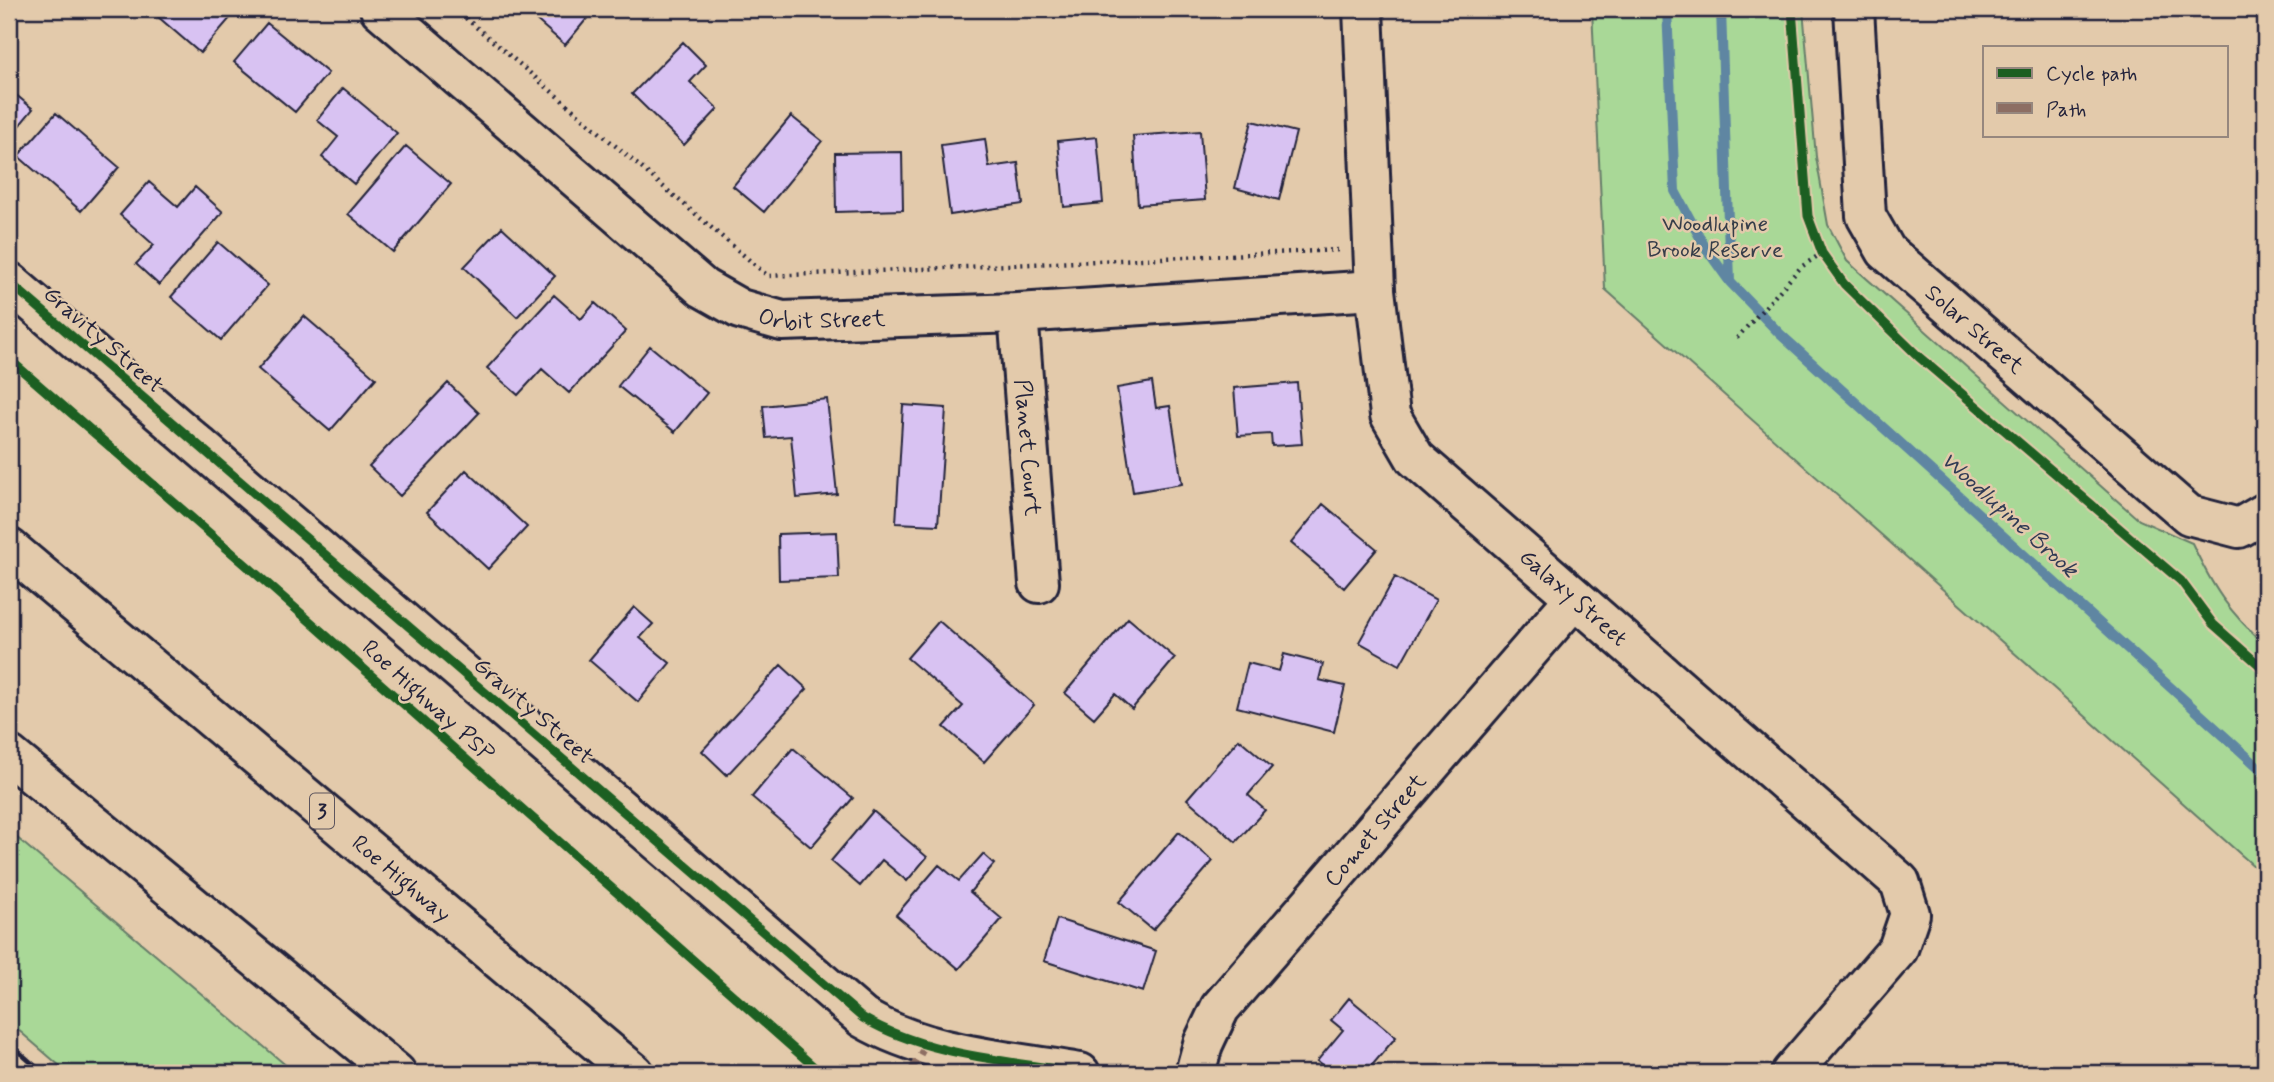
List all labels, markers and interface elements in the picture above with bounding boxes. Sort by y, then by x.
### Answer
legend [1983,46,2228,136]
text: Cycle path [2046,60,2137,88]
text: Path [2046,96,2086,124]
park label: Woodlupine Brook Reserve [1647,210,1783,266]
street label: Solar Street [1918,279,2030,382]
street label: Gravity Street [36,280,169,401]
street label: Orbit Street [755,302,887,338]
street label: Planet Court [1006,378,1047,518]
water label: Woodlupine Brook [1934,445,2086,586]
street label: Galaxy Street [1512,543,1633,654]
street label: Roe Highway PSP [354,634,500,770]
street label: Gravity Street [466,651,599,772]
street label: Comet Street [1318,767,1434,894]
road number: 3 [310,794,334,828]
street label: Roe Highway [345,829,456,930]

